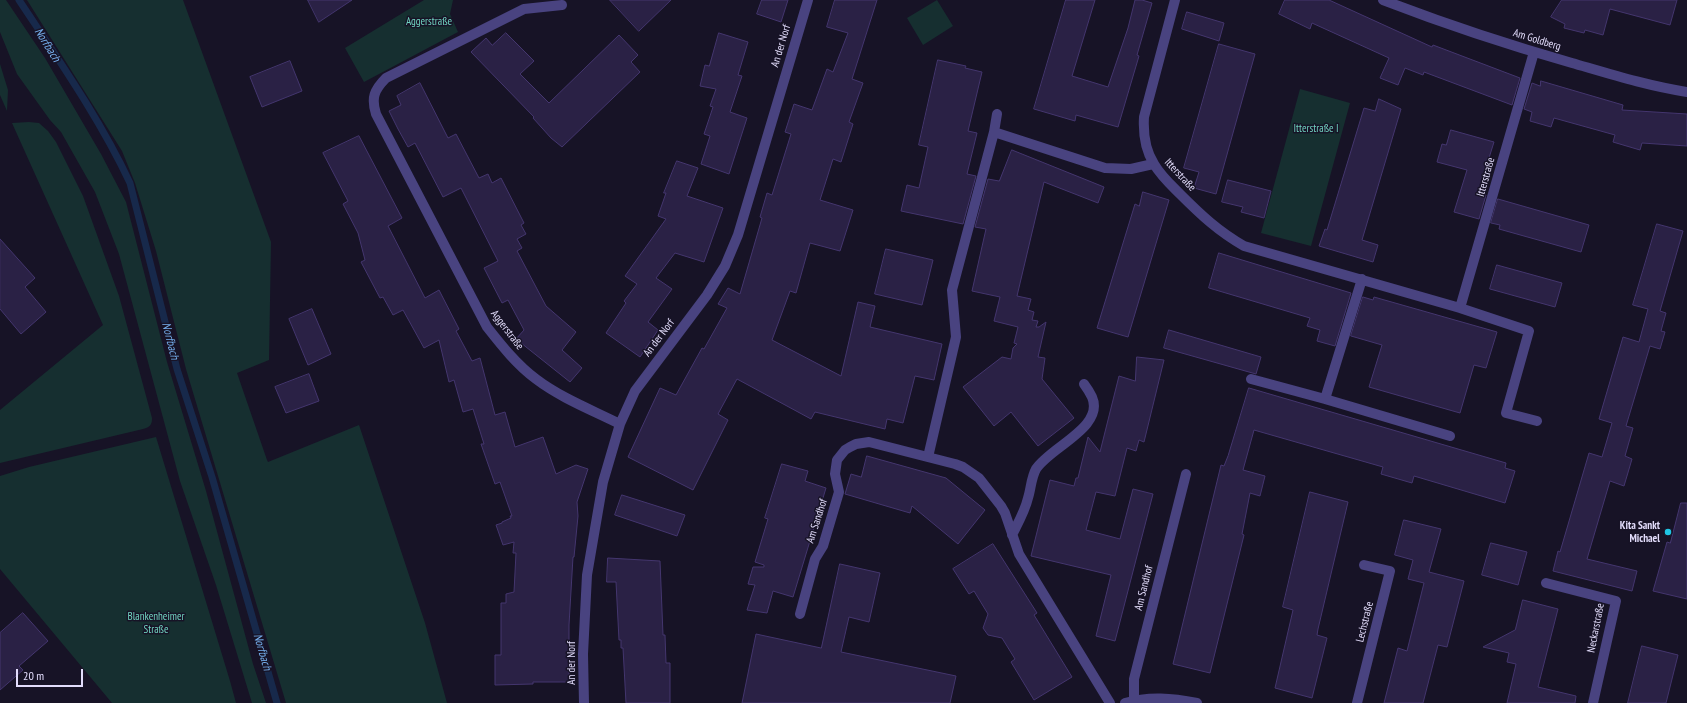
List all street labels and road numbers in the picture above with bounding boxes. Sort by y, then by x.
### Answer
street label: An der Norf [768,23,794,69]
street label: Am Goldberg [1512,26,1562,54]
street label: Itterstraße [1161,156,1199,194]
street label: Itterstraße [1474,156,1498,198]
street label: Aggerstraße [488,308,526,352]
street label: An der Norf [641,317,677,359]
street label: Am Sandhof [804,497,830,545]
street label: Am Sandhof [1132,564,1156,612]
street label: Lechstraße [1354,600,1376,644]
street label: Neckarstraße [1585,602,1607,654]
street label: An der Norf [565,641,579,685]

